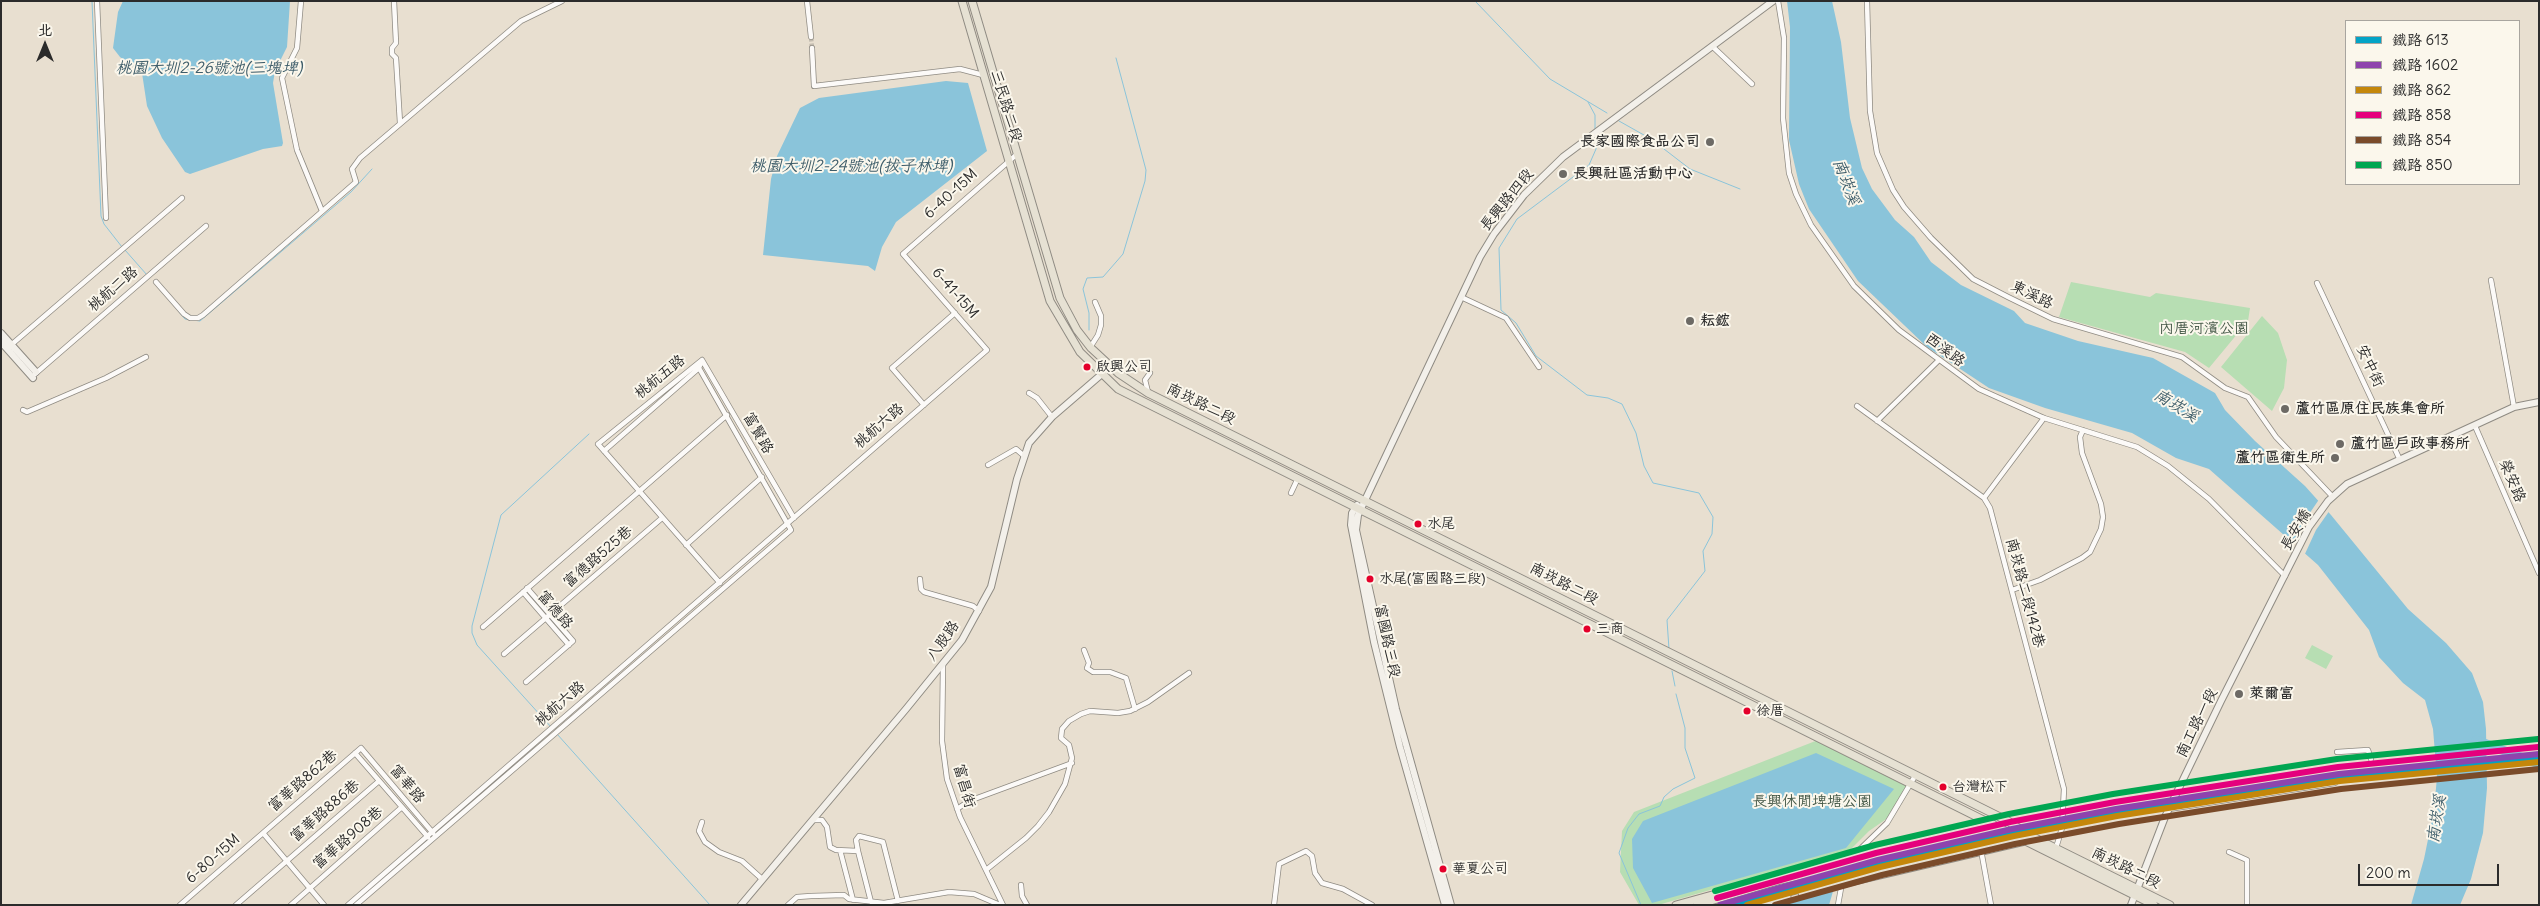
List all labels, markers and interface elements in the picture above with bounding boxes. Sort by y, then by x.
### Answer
north arrow [20,20,70,70]
legend [2345,20,2520,185]
text: 北 [38,21,52,39]
text: 鐵路 613 [2392,30,2449,49]
text: 鐵路 1602 [2392,55,2458,74]
water label: 桃園大圳2-26號池(三塊埤) [116,58,302,78]
street label: 三民路二段 [986,68,1026,144]
text: 鐵路 862 [2392,80,2451,99]
text: 鐵路 858 [2392,105,2451,124]
text: 鐵路 854 [2392,130,2452,149]
place label: 長家國際食品公司 [1580,133,1700,151]
marker: 長家國際食品公司 [1704,136,1716,148]
text: 鐵路 850 [2392,155,2453,174]
water label: 桃園大圳2-24號池(拔子林埤) [750,156,952,176]
water label: 南崁溪 [1828,156,1864,208]
street label: 6-40-15M [920,165,982,223]
street label: 長興路四段 [1476,165,1538,235]
place label: 長興社區活動中心 [1573,165,1693,183]
marker: 長興社區活動中心 [1557,168,1569,180]
street label: 桃航二路 [84,263,142,315]
street label: 6-41-15M [928,264,982,322]
street label: 東溪路 [2008,277,2056,313]
place label: 耘鋐 [1700,312,1730,330]
marker: 耘鋐 [1684,315,1696,327]
park label: 內厝河濱公園 [2159,320,2249,338]
street label: 西溪路 [1922,329,1968,371]
street label: 安中街 [2352,342,2388,390]
street label: 桃航五路 [631,351,689,403]
place label: 啟興公司 [1096,359,1152,375]
marker: 啟興公司 [1082,362,1092,372]
street label: 南崁路二段 [1163,379,1239,429]
water label: 南崁溪 [2150,385,2202,427]
street label: 桃航六路 [850,400,908,452]
place label: 蘆竹區原住民族集會所 [2295,400,2445,418]
marker: 蘆竹區原住民族集會所 [2279,403,2291,415]
street label: 富賢路 [739,409,777,457]
place label: 蘆竹區戶政事務所 [2350,435,2470,453]
marker: 蘆竹區戶政事務所 [2334,438,2346,450]
place label: 蘆竹區衛生所 [2235,449,2325,467]
marker: 蘆竹區衛生所 [2329,452,2341,464]
street label: 榮安路 [2495,457,2529,505]
street label: 長安橋 [2277,506,2315,554]
place label: 水尾 [1427,516,1455,532]
marker: 水尾 [1413,519,1423,529]
street label: 富德路525巷 [560,522,636,592]
street label: 南崁路二段142巷 [2002,536,2048,650]
street label: 南崁路二段 [1527,559,1601,609]
place label: 水尾(富國路三段) [1379,571,1485,587]
marker: 水尾(富國路三段) [1365,574,1375,584]
street label: 富德路 [533,587,577,633]
street label: 富國路三段 [1370,602,1404,680]
street label: 八股路 [923,617,963,665]
place label: 三商 [1596,621,1624,637]
marker: 三商 [1582,624,1592,634]
street label: 桃航六路 [531,678,589,730]
street label: 南工路一段 [2172,685,2222,761]
place label: 萊爾富 [2249,685,2294,703]
marker: 萊爾富 [2233,688,2245,700]
place label: 徐厝 [1756,703,1784,719]
marker: 徐厝 [1742,706,1752,716]
street label: 富華路862巷 [265,746,341,816]
street label: 富華路 [386,761,428,807]
street label: 富昌街 [949,762,979,810]
street label: 富華路886巷 [287,776,363,846]
place label: 台灣松下 [1952,779,2008,795]
marker: 台灣松下 [1938,782,1948,792]
park label: 長興休閒埤塘公園 [1752,793,1872,811]
water label: 南崁溪 [2424,794,2450,844]
street label: 富華路908巷 [309,803,387,873]
street label: 6-80-15M [182,831,244,887]
street label: 南崁路二段 [2088,843,2164,893]
scale bar [2360,854,2501,886]
place label: 華夏公司 [1452,861,1508,877]
text: 200 m [2366,863,2411,882]
marker: 華夏公司 [1438,864,1448,874]

